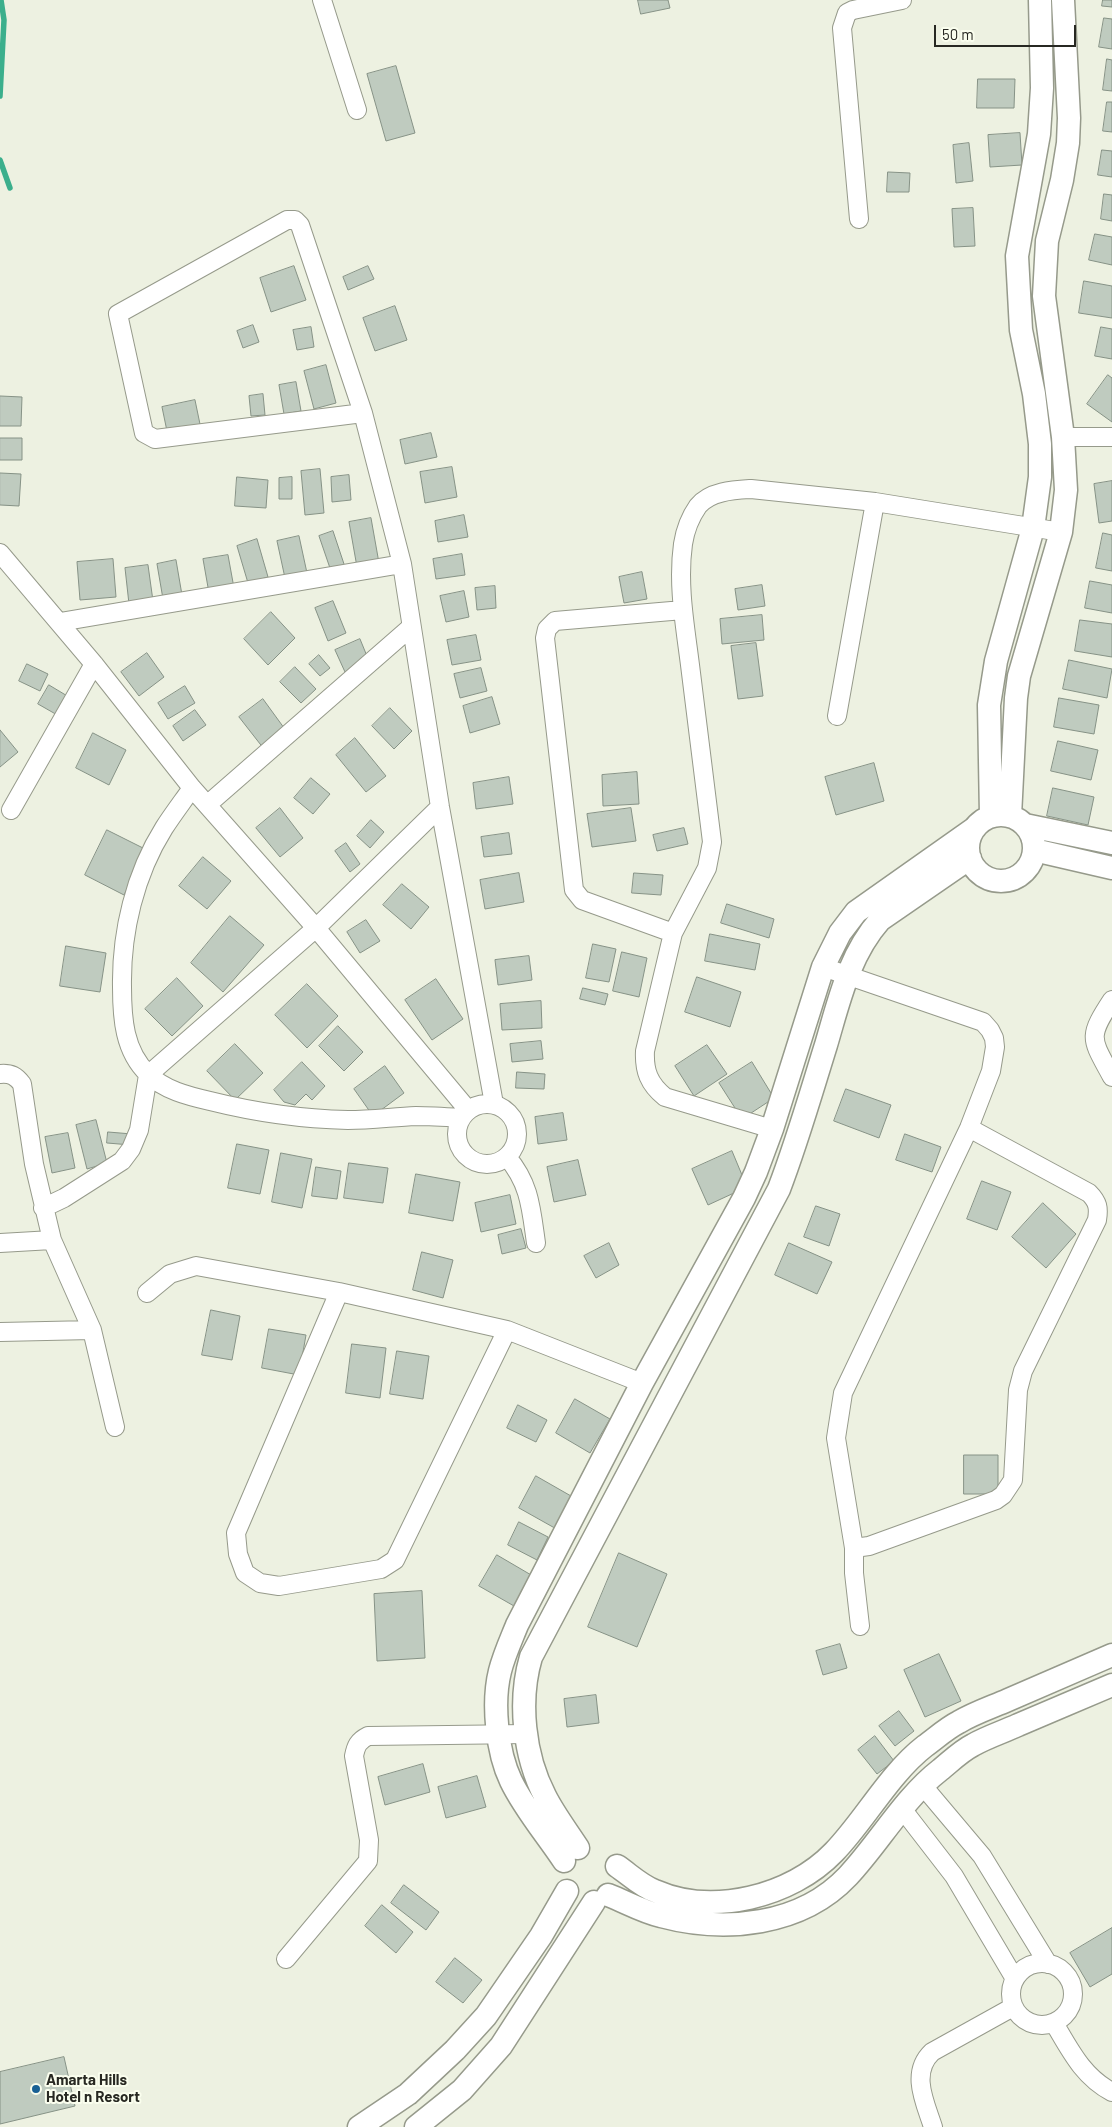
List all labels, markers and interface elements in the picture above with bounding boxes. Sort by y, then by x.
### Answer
scale bar [937,15,1080,47]
text: 50 m [942,25,974,43]
place label: Amarta Hills Hotel n Resort [46,2071,140,2106]
marker: Amarta Hills Hotel n Resort [30,2083,42,2095]

